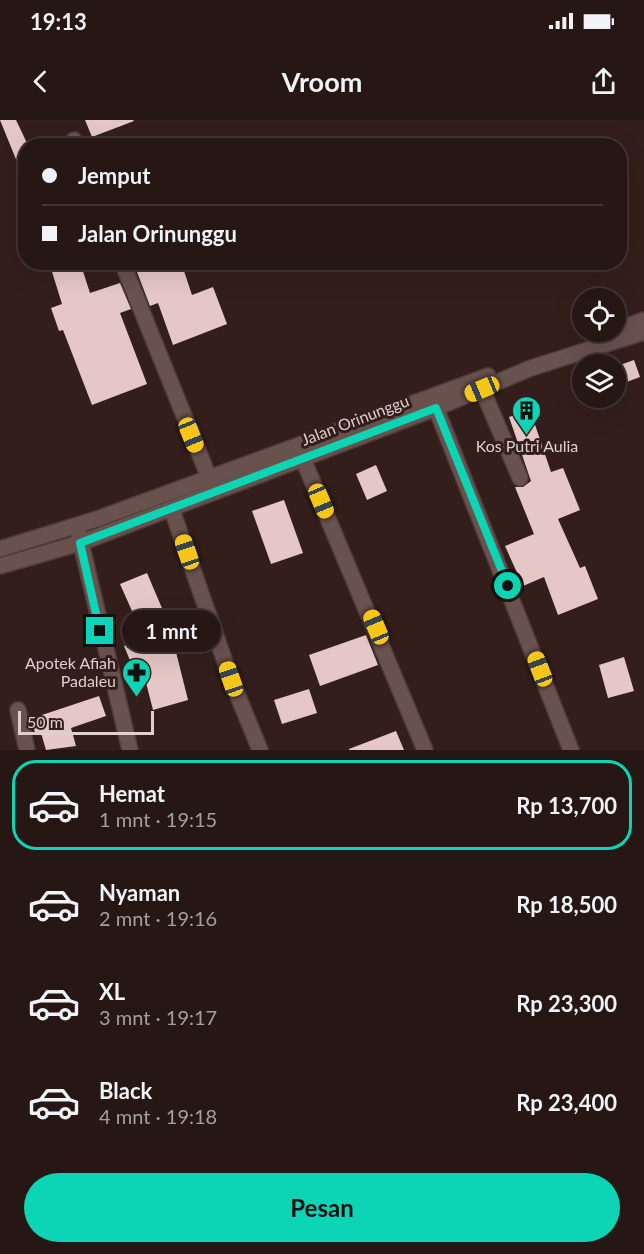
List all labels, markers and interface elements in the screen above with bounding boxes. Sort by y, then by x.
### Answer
text: 19:13 [30,8,87,35]
icon: back [24,65,57,98]
text: Vroom [282,65,362,98]
icon: share [587,65,620,98]
text: Jemput [78,162,150,189]
text: Jalan Orinunggu [78,220,237,247]
map controls [572,288,626,408]
button: locate [572,288,626,342]
button: layers [572,354,626,408]
car [462,374,502,404]
street label: Jalan Orinunggu [298,390,411,449]
building icon: Kos Putri Aulia [511,394,543,436]
car [176,415,206,455]
place label: Kos Putri Aulia [476,436,578,455]
car [306,481,336,521]
car [173,532,201,572]
route start [494,572,521,599]
car [361,607,391,647]
callout: 1 mnt [121,610,220,652]
route end [86,617,113,644]
text: 1 mnt [146,619,197,643]
car [525,649,555,689]
place label: Apotek Afiah Padaleu [25,653,116,690]
pharmacy icon: Apotek Afiah Padaleu [121,656,153,698]
car [217,659,245,699]
scale bar [18,708,154,736]
text: 50 m [27,712,63,731]
icon: car [27,778,81,832]
text: Hemat [99,780,165,807]
text: Rp 13,700 [516,792,617,819]
text: 1 mnt · 19:15 [99,807,217,831]
icon: car [27,877,81,931]
text: Nyaman [99,879,180,906]
text: Rp 18,500 [516,891,617,918]
text: 2 mnt · 19:16 [99,906,217,930]
icon: car [27,976,81,1030]
text: XL [99,978,125,1005]
text: Rp 23,300 [516,990,617,1017]
text: 3 mnt · 19:17 [99,1005,217,1029]
icon: car [27,1075,81,1129]
text: Black [99,1077,152,1104]
text: Rp 23,400 [516,1089,617,1116]
text: 4 mnt · 19:18 [99,1104,217,1128]
button: Pesan [24,1173,620,1242]

